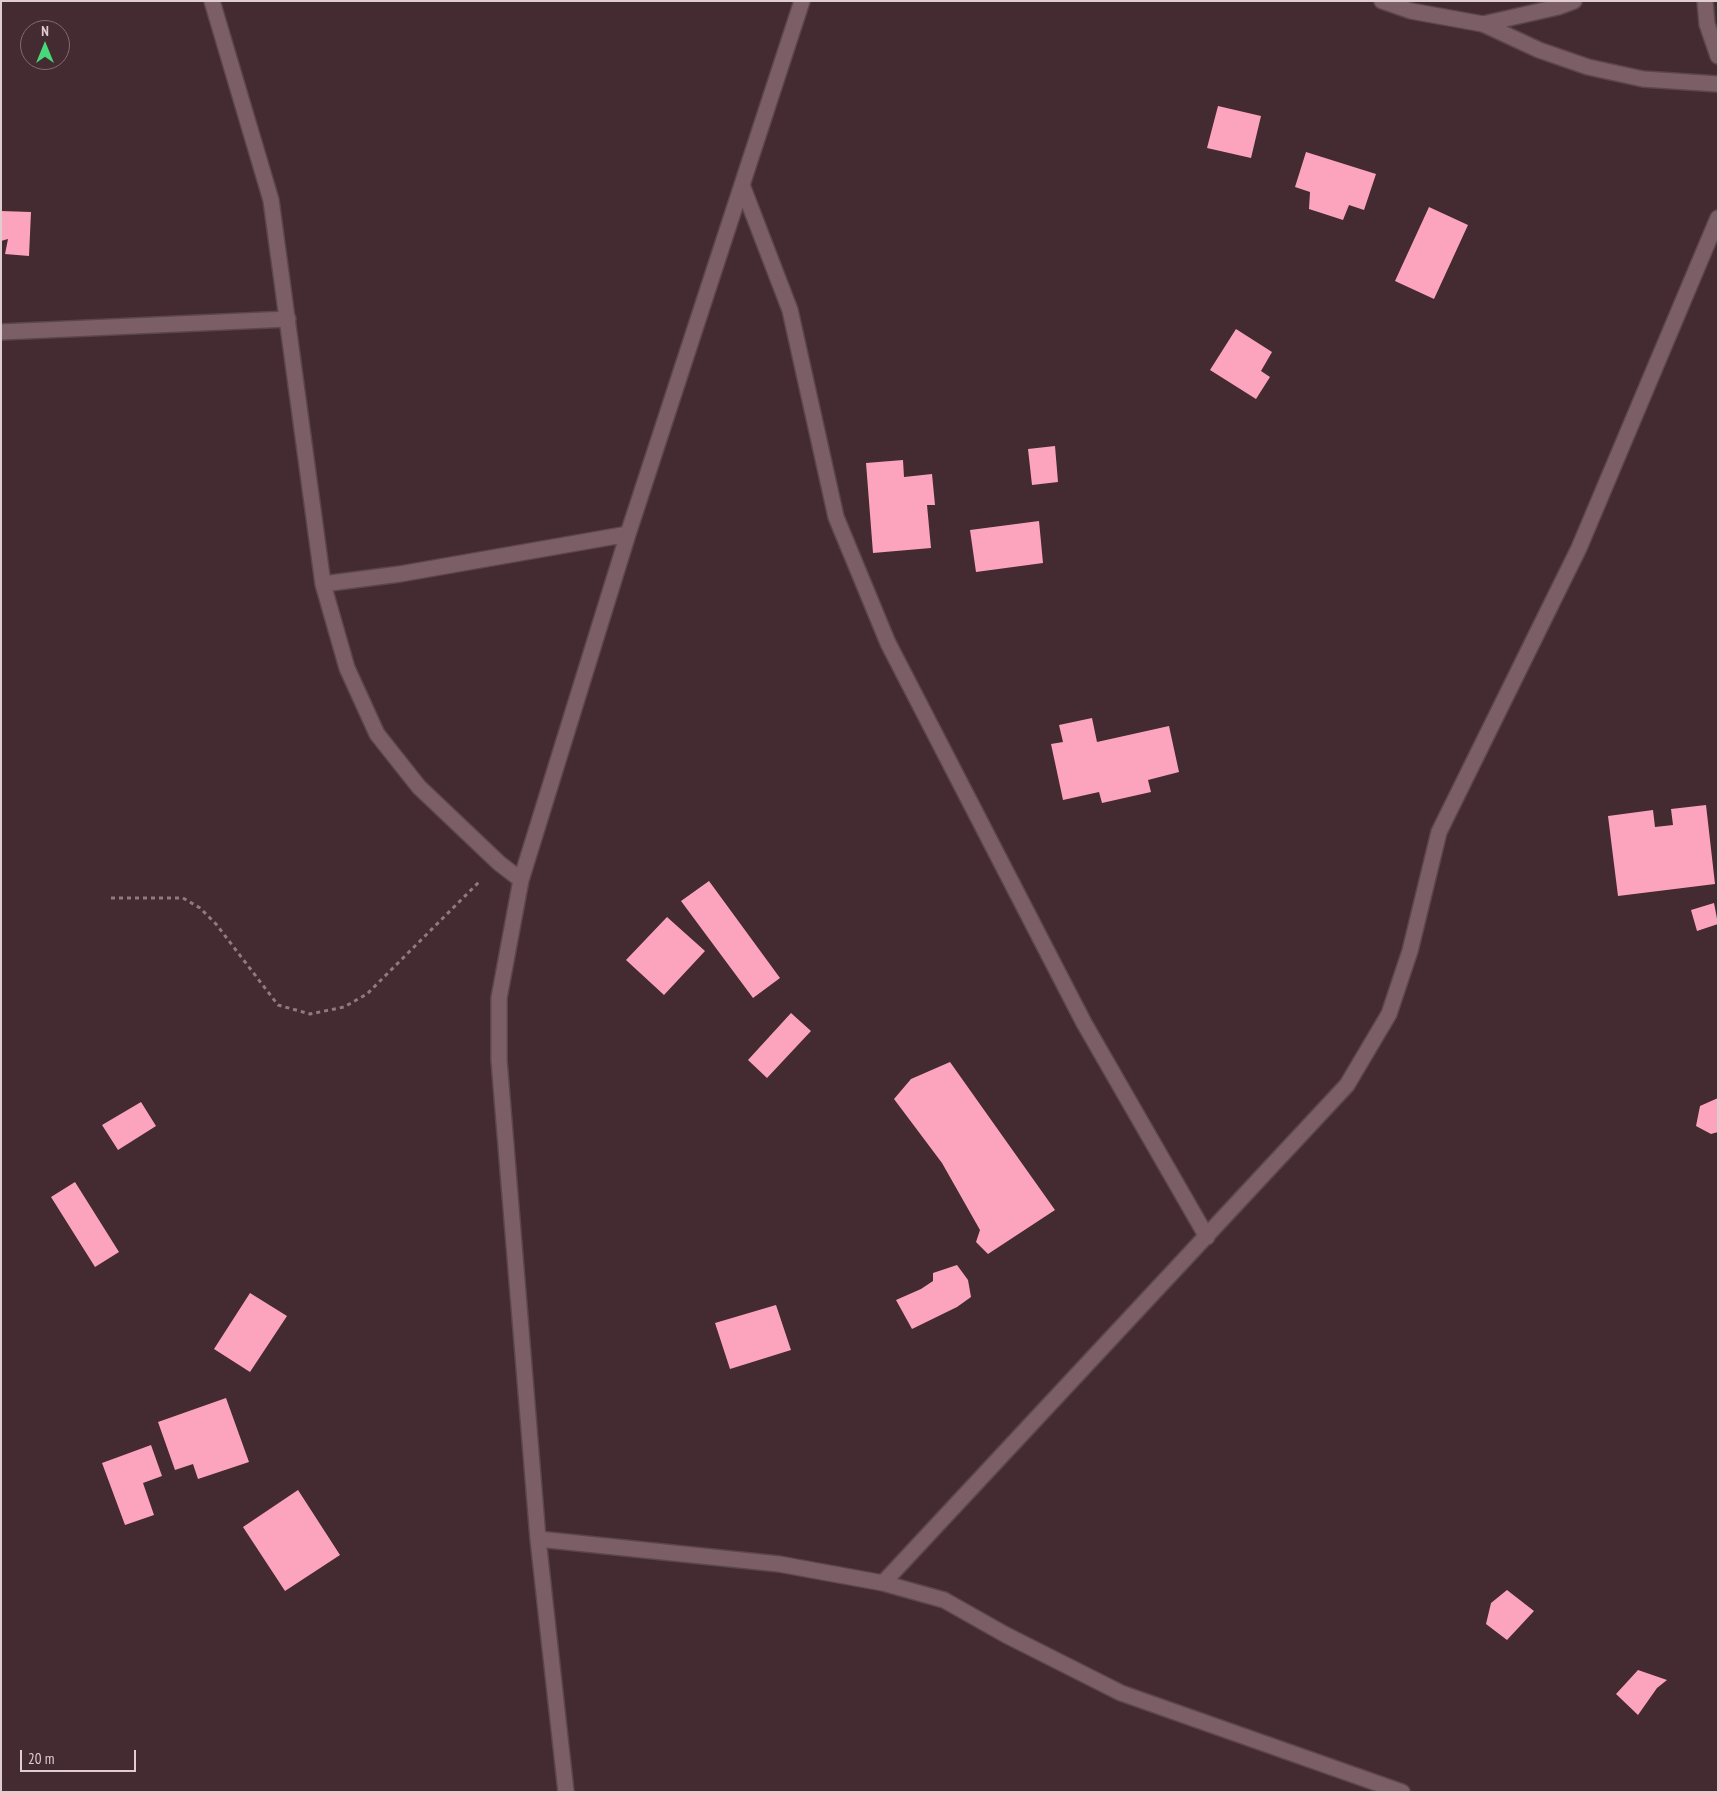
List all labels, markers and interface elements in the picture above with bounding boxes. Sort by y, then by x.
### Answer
north arrow [20,20,70,70]
text: N [41,22,49,40]
scale bar [22,1740,139,1772]
text: 20 m [28,1749,54,1768]

